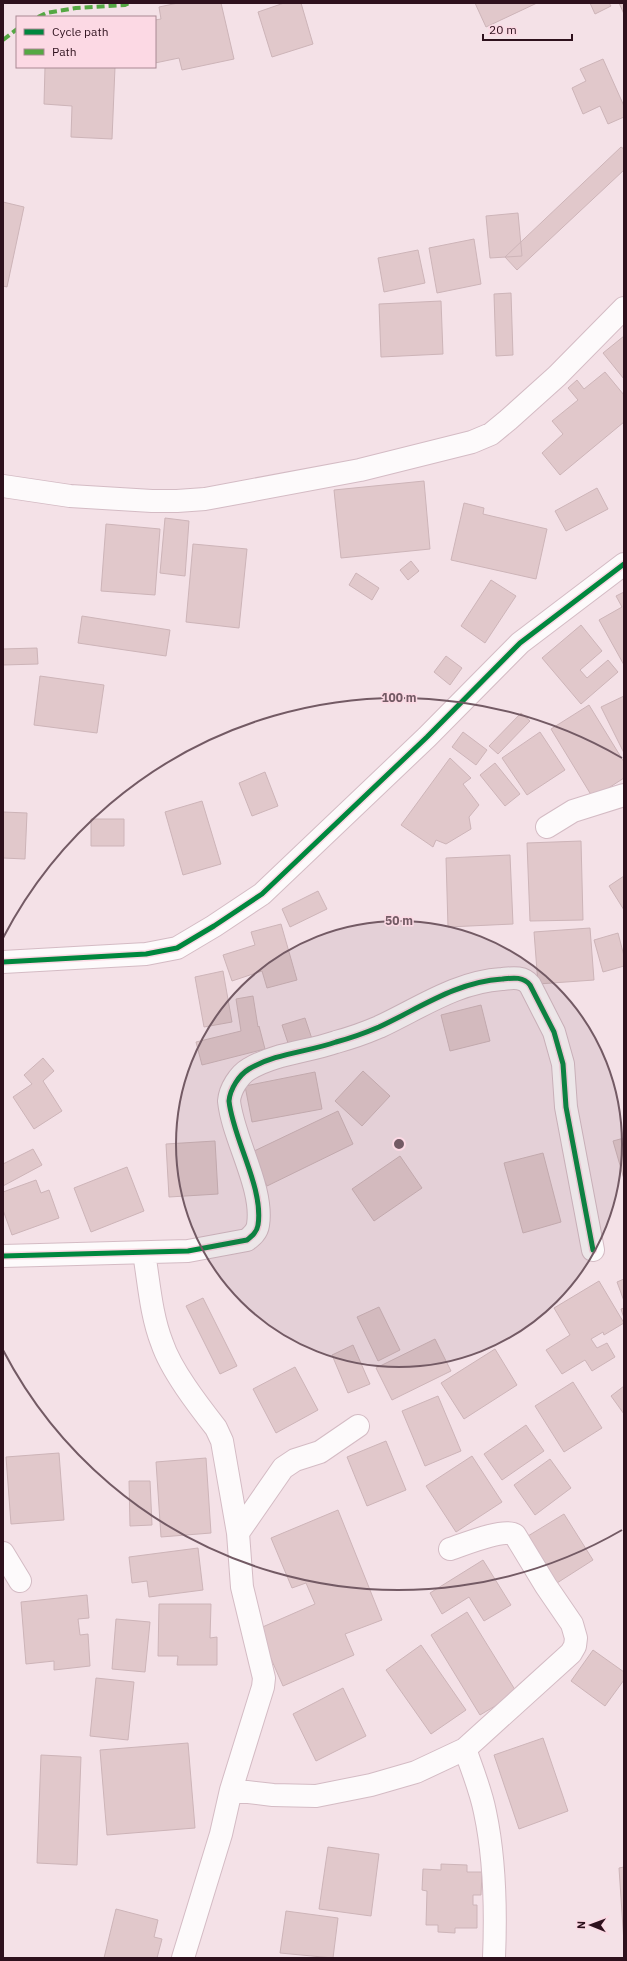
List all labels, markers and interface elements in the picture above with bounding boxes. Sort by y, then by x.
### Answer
legend [16,16,156,68]
scale bar [483,16,572,42]
text: 20 m [489,22,517,37]
text: Cycle path [52,24,109,39]
text: Path [52,44,77,59]
text: 100 m [381,690,417,705]
text: 50 m [385,913,413,928]
centre of rings [392,1137,406,1151]
north arrow [571,1905,611,1945]
text: N [574,1921,588,1929]

